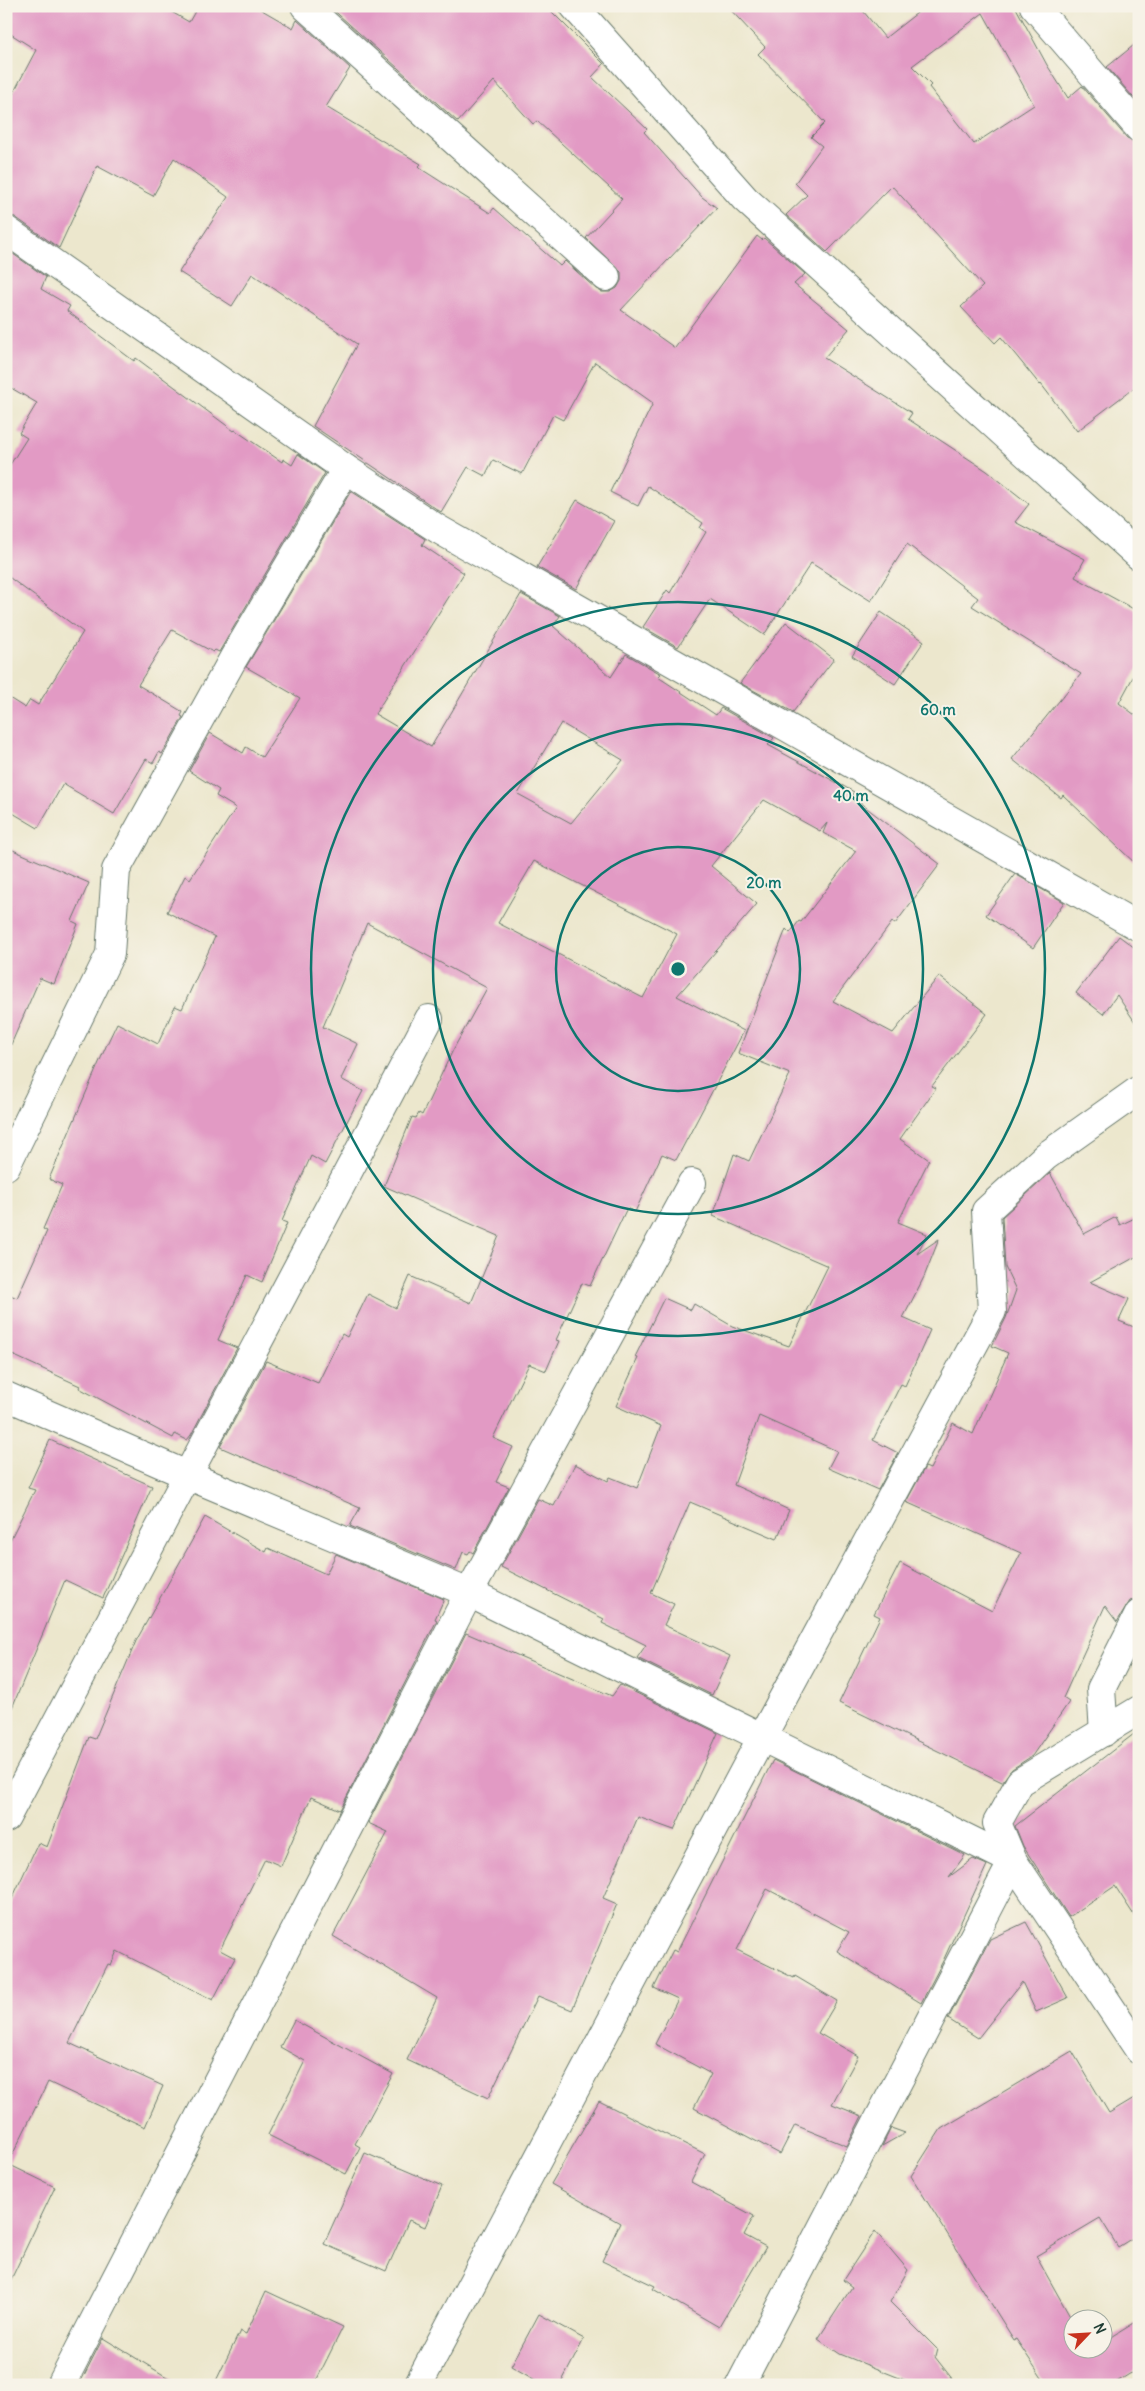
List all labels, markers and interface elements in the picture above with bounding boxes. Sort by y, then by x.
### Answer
text: 60 m [920,700,956,719]
text: 40 m [833,786,869,805]
text: 20 m [747,873,781,892]
centre of rings [669,960,687,978]
north arrow [1062,2308,1112,2358]
text: N [1090,2320,1110,2337]

